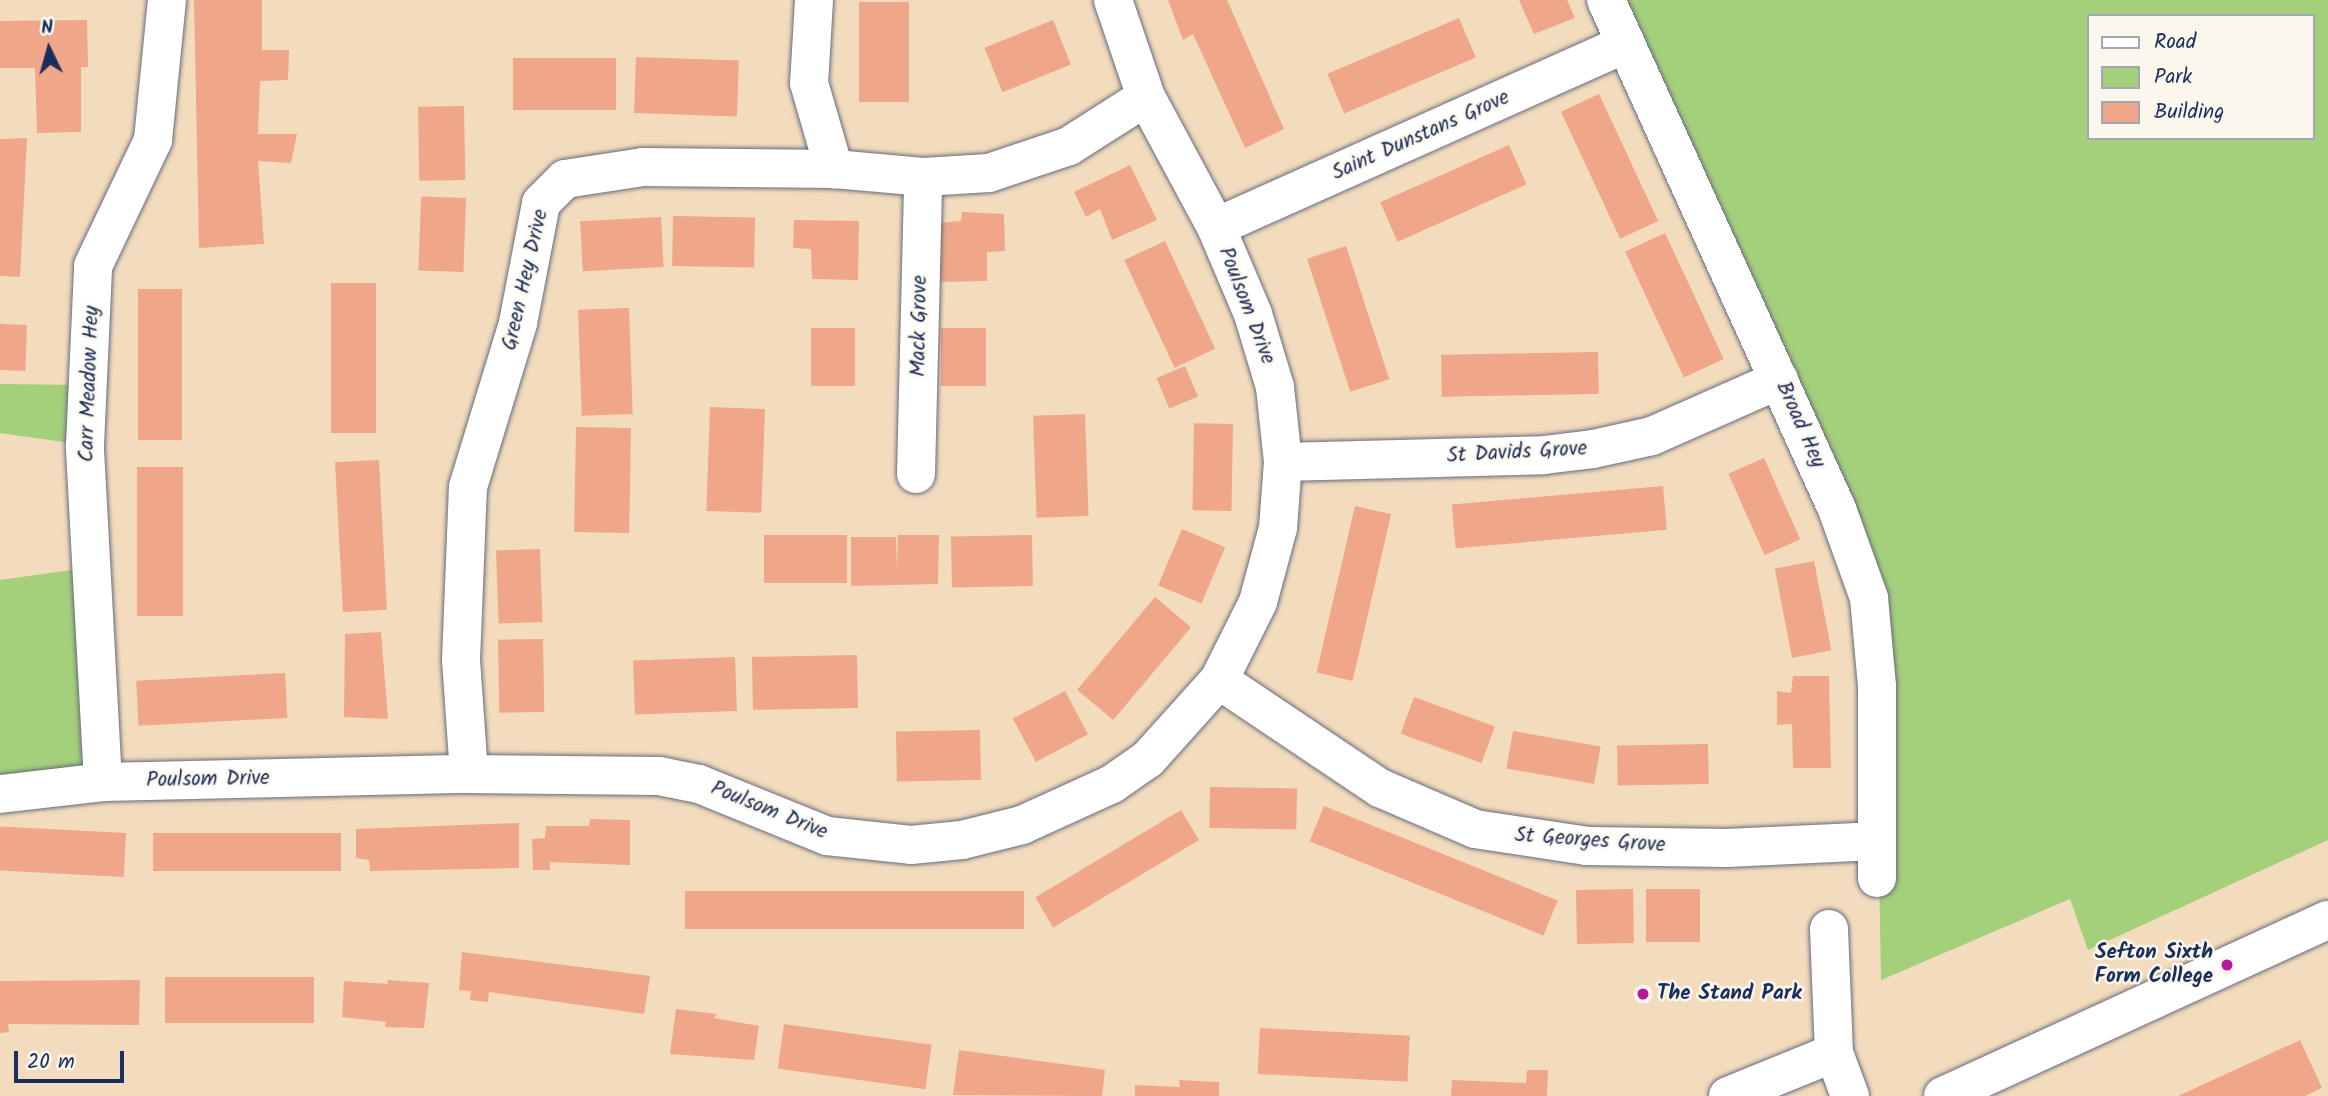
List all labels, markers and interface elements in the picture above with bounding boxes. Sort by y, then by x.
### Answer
text: N [40,13,54,44]
north arrow [14,14,84,84]
legend [2086,14,2314,140]
text: Road [2154,26,2196,59]
text: Park [2154,61,2192,94]
street label: Saint Dunstans Grove [1328,86,1514,186]
text: Building [2154,96,2224,129]
street label: Green Hey Drive [498,207,554,353]
street label: Poulsom Drive [1212,244,1280,368]
street label: Mack Grove [907,275,933,377]
street label: Carr Meadow Hey [75,305,105,463]
street label: Broad Hey [1770,378,1830,472]
street label: St Davids Grove [1446,437,1588,469]
street label: Poulsom Drive [146,766,270,794]
street label: Poulsom Drive [707,776,831,846]
street label: St Georges Grove [1514,823,1666,859]
place label: Sefton Sixth Form College [2095,940,2213,990]
marker: Sefton Sixth Form College [2219,957,2235,973]
place label: The Stand Park [1657,981,1802,1007]
marker: The Stand Park [1635,986,1651,1002]
scale bar [18,1036,128,1080]
text: 20 m [27,1046,75,1079]

